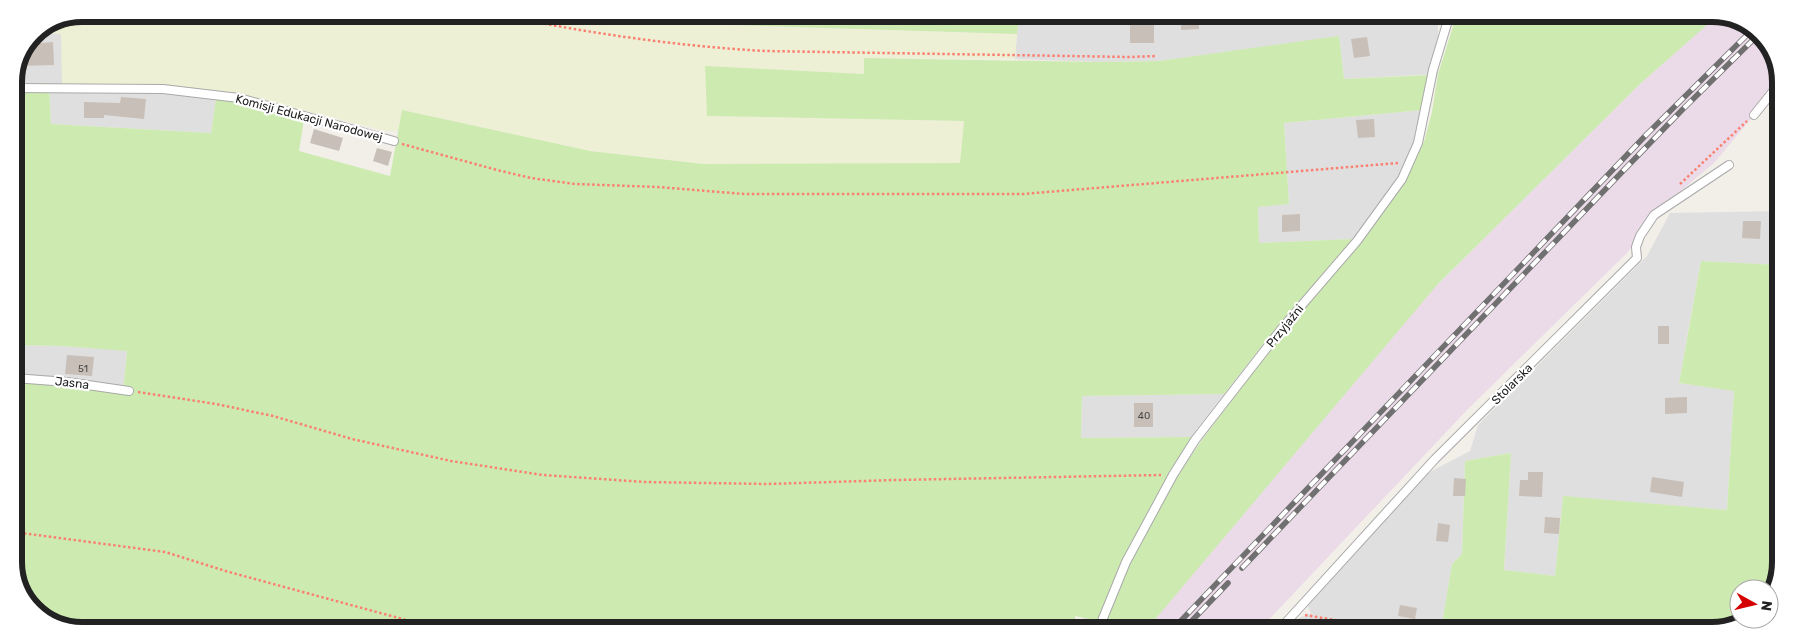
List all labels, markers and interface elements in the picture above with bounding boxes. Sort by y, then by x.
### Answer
street label: Komisji Edukacji Narodowej [234,92,384,144]
street label: Przyjaźni [1264,302,1307,350]
street label: Stolarska [1489,361,1535,407]
house number: 51 [78,363,88,375]
street label: Jasna [54,374,90,392]
house number: 40 [1138,410,1150,422]
north arrow [1729,579,1779,629]
text: N [1757,600,1775,612]

